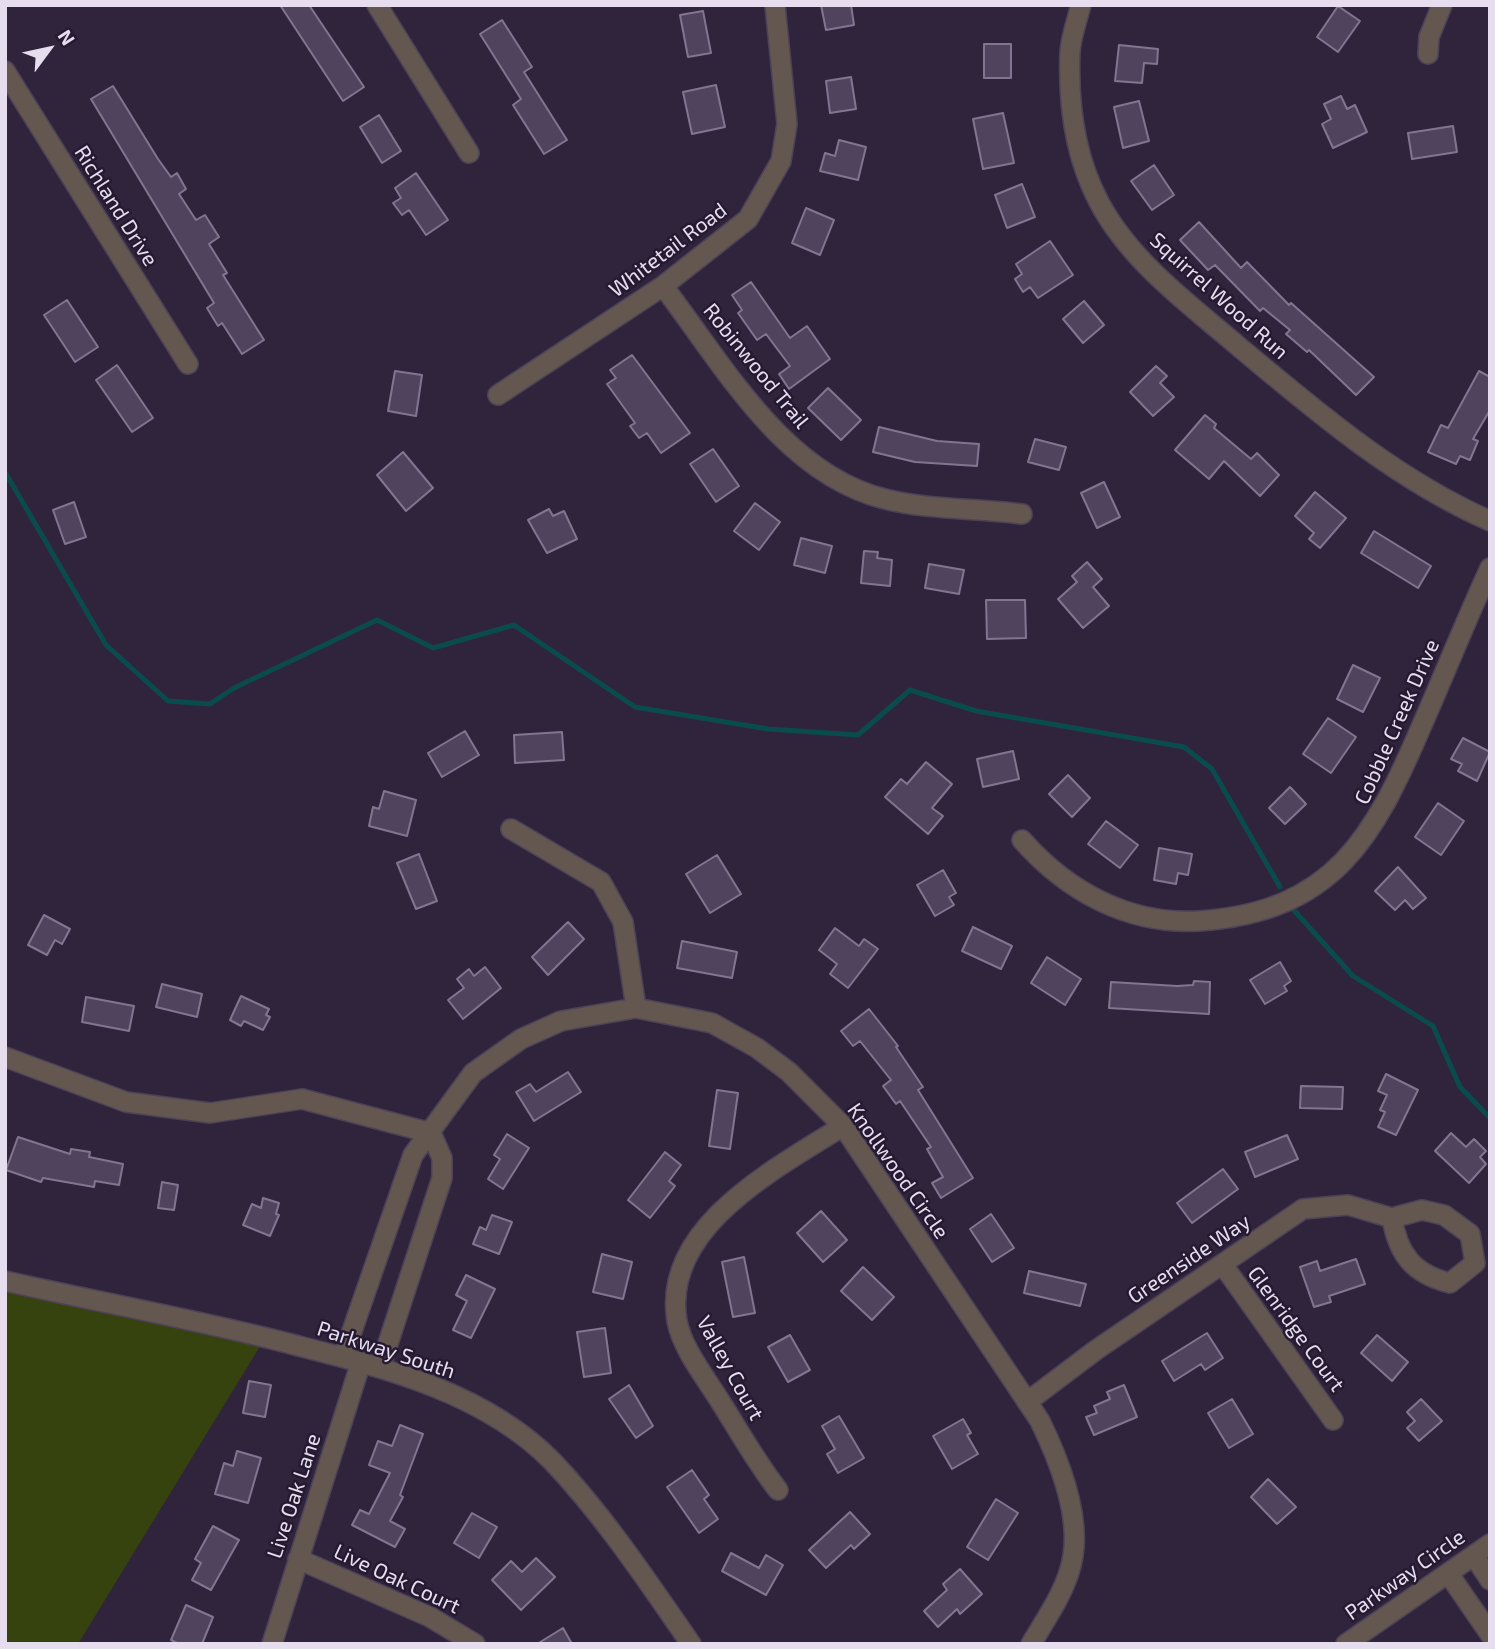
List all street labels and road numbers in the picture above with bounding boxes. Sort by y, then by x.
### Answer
street label: Richland Drive [69,141,163,271]
street label: Whitetail Road [604,198,732,302]
street label: Squirrel Wood Run [1145,227,1293,365]
street label: Robinwood Trail [698,298,814,434]
street label: Cobble Creek Drive [1349,636,1445,808]
street label: Knollwood Circle [842,1098,954,1244]
street label: Greenside Way [1123,1209,1255,1309]
street label: Glenridge Court [1242,1262,1350,1396]
street label: Valley Court [691,1311,769,1425]
street label: Parkway South [314,1316,458,1384]
street label: Live Oak Lane [262,1430,326,1562]
street label: Parkway Circle [1340,1524,1470,1626]
street label: Live Oak Court [330,1539,464,1619]

